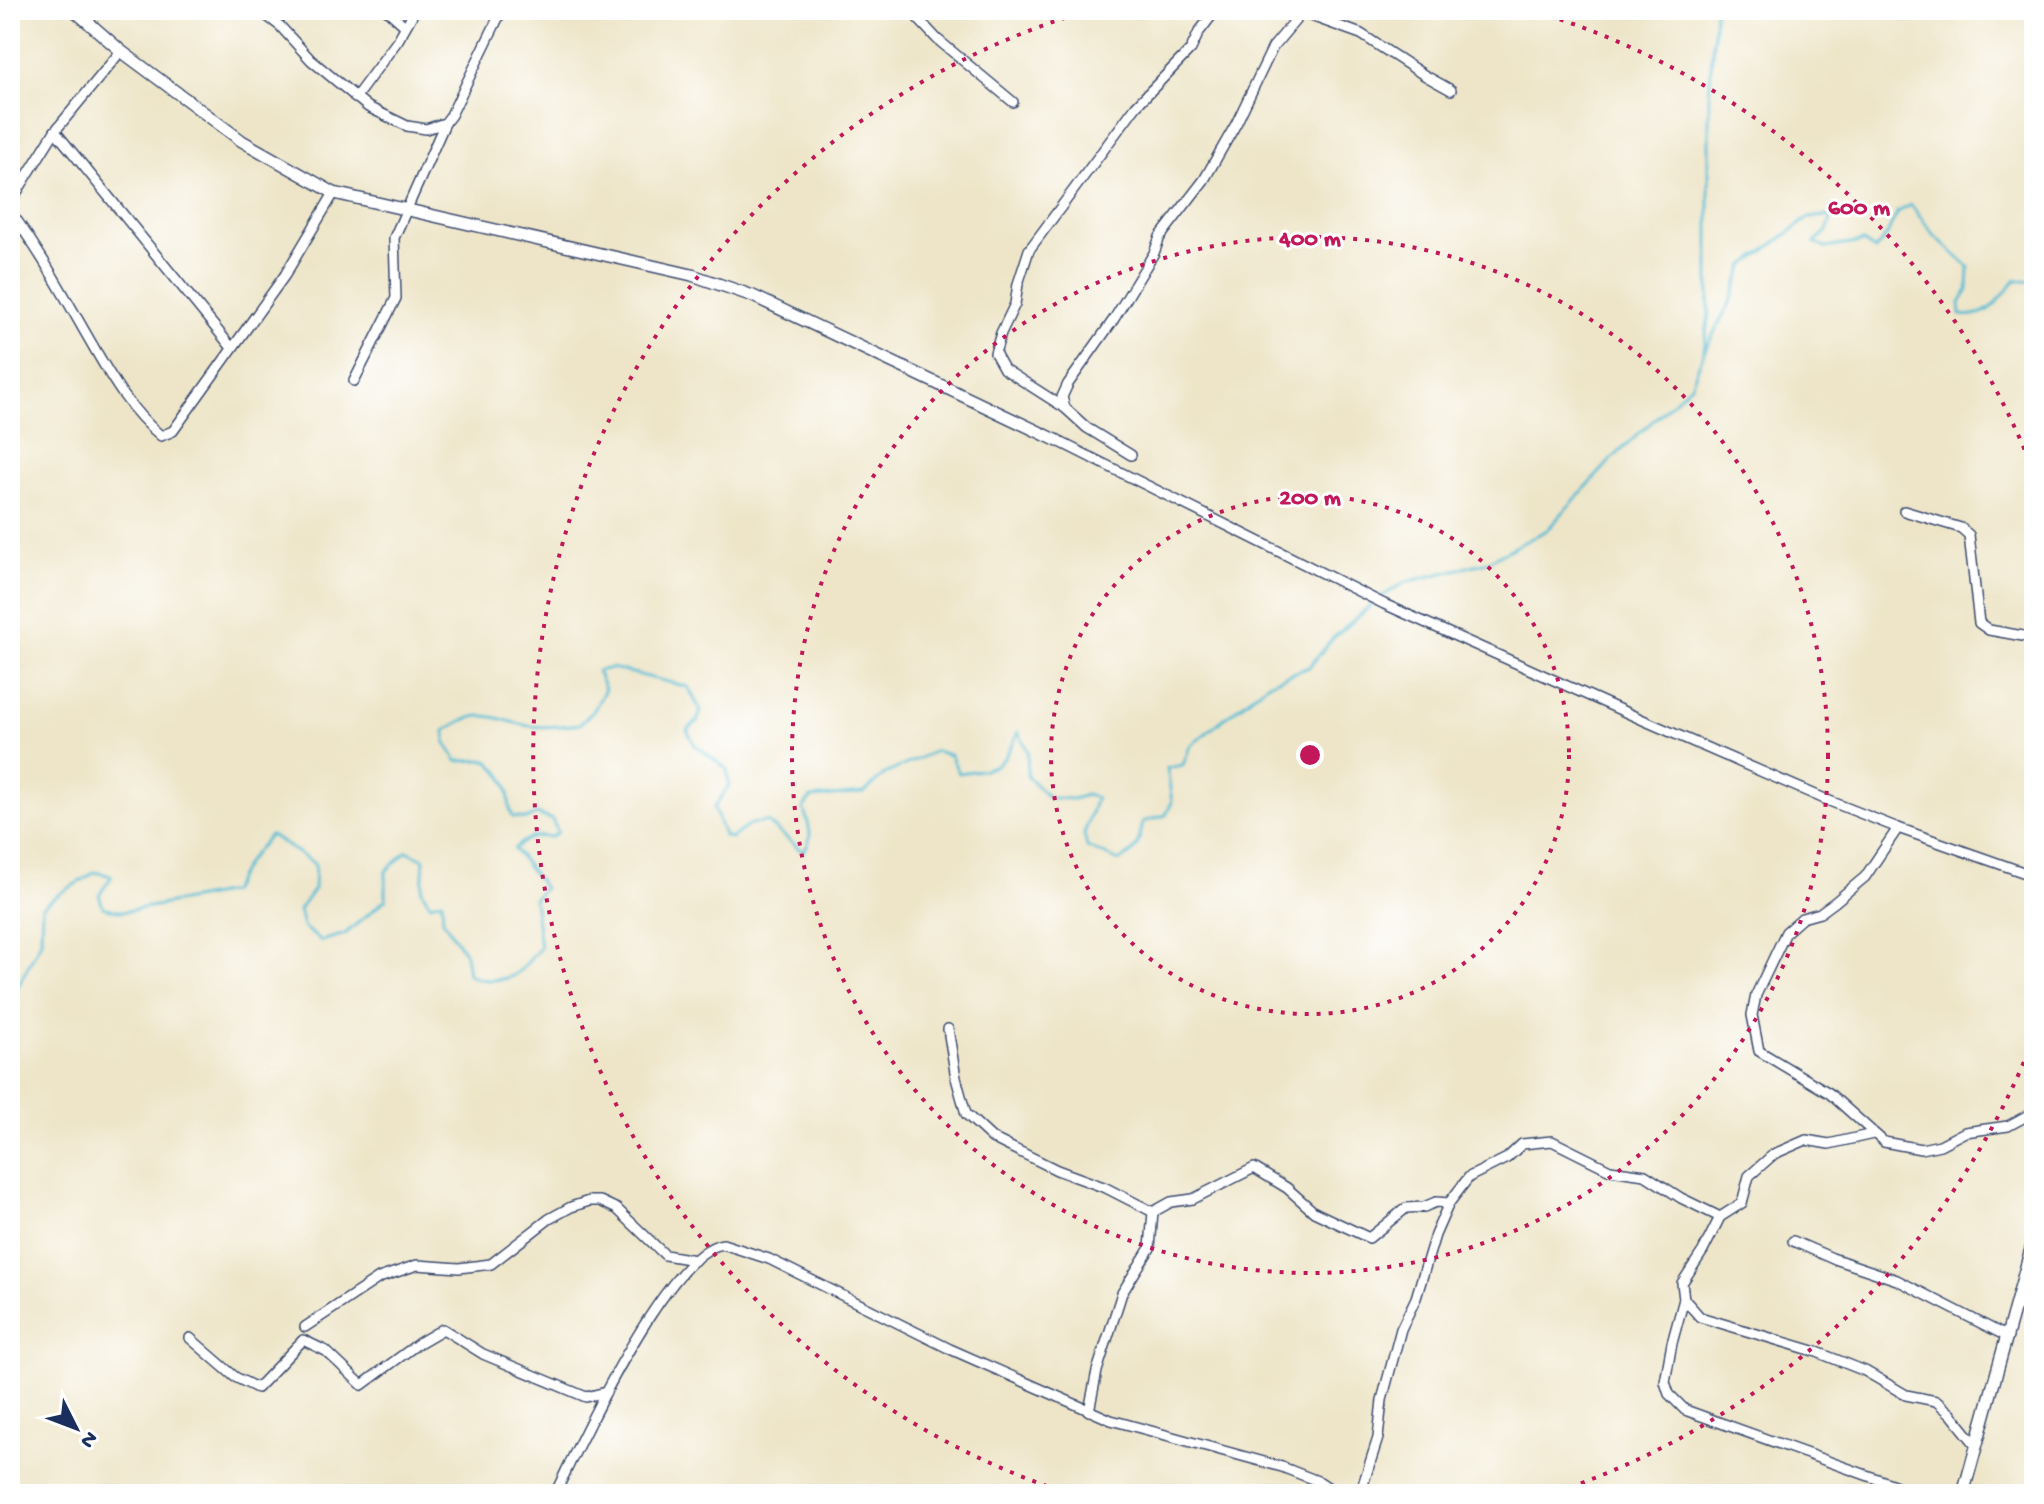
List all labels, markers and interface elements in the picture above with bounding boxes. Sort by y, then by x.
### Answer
text: 600 m [1828,195,1890,224]
text: 400 m [1278,226,1341,255]
text: 200 m [1279,485,1341,514]
centre of rings [1296,741,1324,769]
north arrow [36,1388,116,1468]
text: N [73,1425,102,1453]

